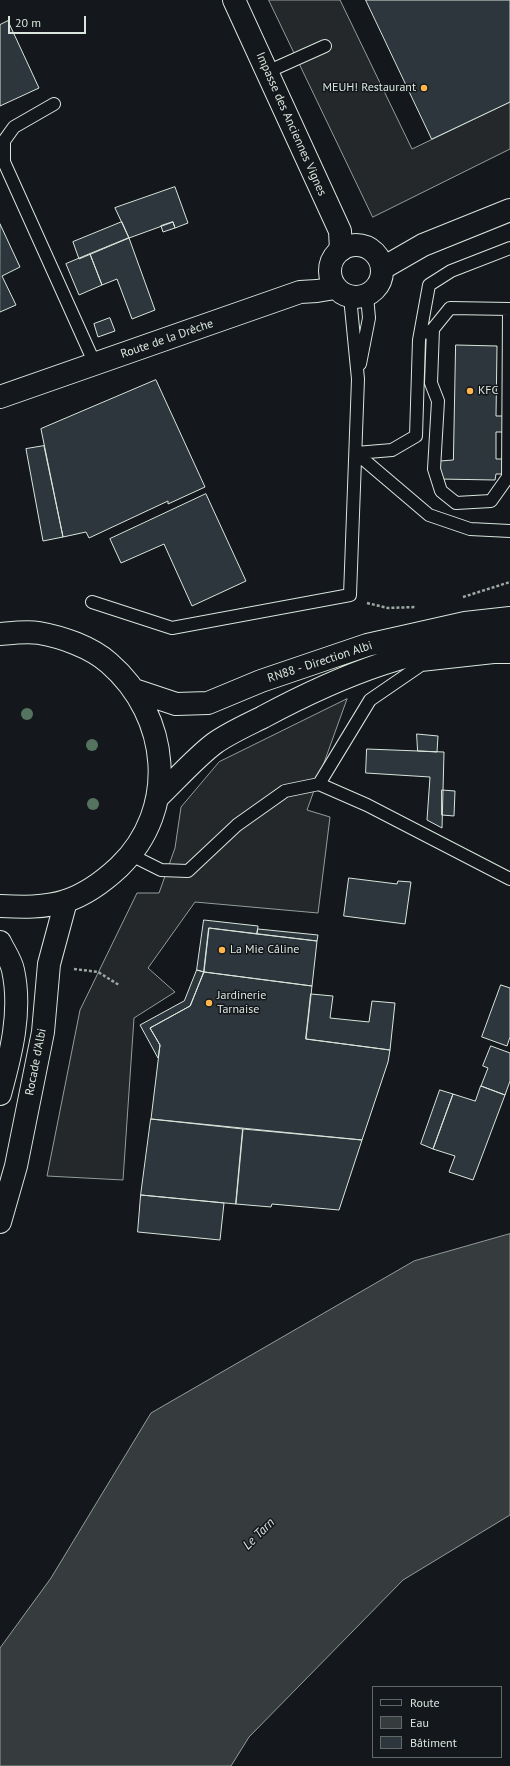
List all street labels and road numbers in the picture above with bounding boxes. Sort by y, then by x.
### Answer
street label: Impasse des Anciennes Vignes [253,50,329,198]
street label: Route de la Drêche [119,316,215,362]
street label: RN88 - Direction Albi [266,638,374,686]
street label: Rocade d'Albi [22,1027,50,1097]

